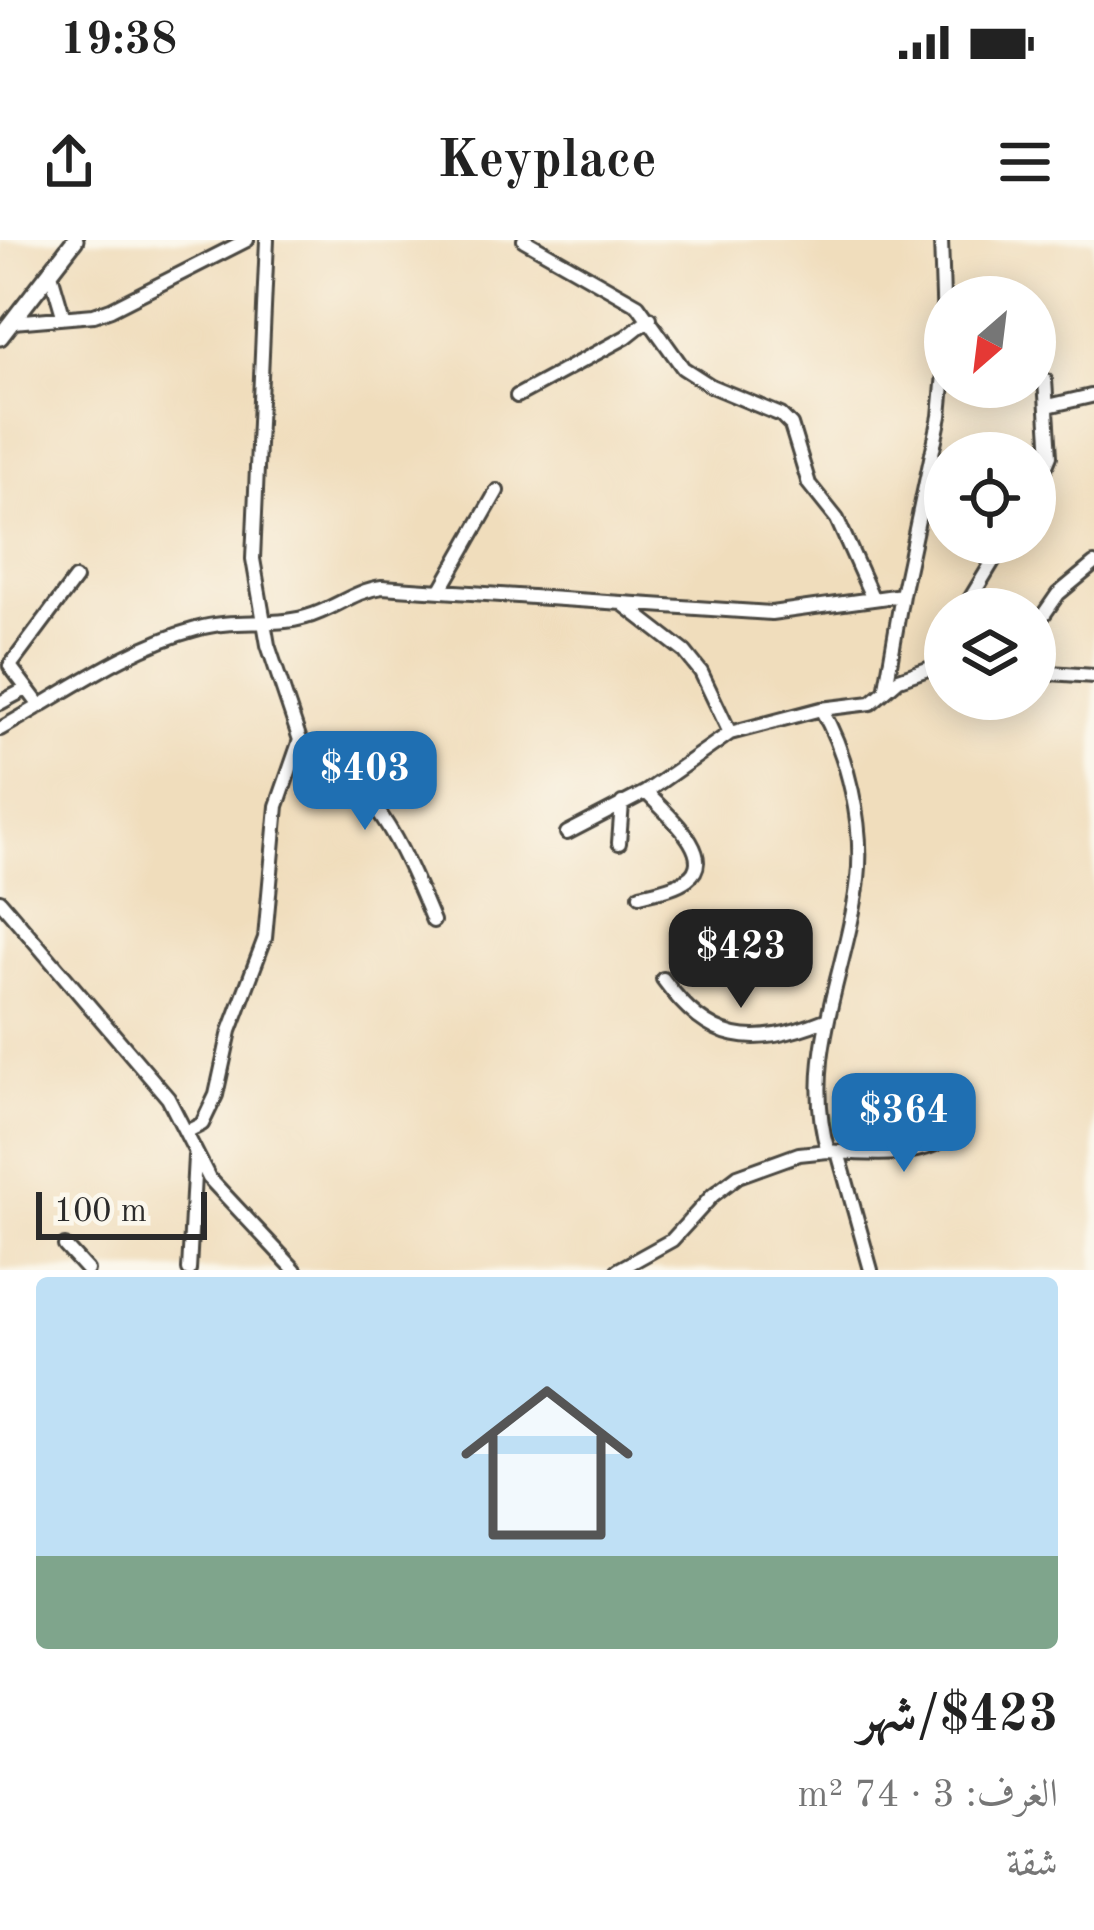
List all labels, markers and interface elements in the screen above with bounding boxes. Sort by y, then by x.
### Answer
text: 19:38 [60,19,177,64]
icon: share [36,129,102,195]
icon: menu [992,129,1058,195]
text: Keyplace [437,135,657,189]
north arrow [924,276,1056,408]
map controls [924,276,1056,720]
button: locate [924,432,1056,564]
button: layers [924,588,1056,720]
pin: $403 [294,731,436,833]
text: $403 [320,750,410,789]
pin: $423 [670,909,812,1011]
text: $423 [696,928,786,967]
pin: $364 [833,1073,975,1175]
text: $364 [859,1092,949,1131]
scale bar [36,1186,207,1239]
text: 100 m [54,1196,147,1229]
icon: home [439,1355,655,1571]
text: $423/شهر [858,1691,1058,1742]
text: الغرف: 3 · 74 m² [798,1776,1058,1815]
text: شقة [1006,1845,1058,1884]

